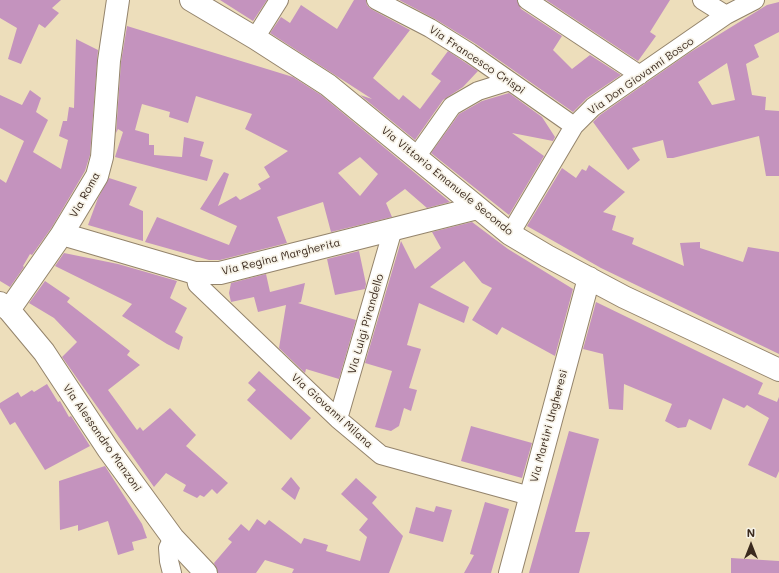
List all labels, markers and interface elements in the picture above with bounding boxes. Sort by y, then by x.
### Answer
street label: Via Francesco Crispi [427,23,527,97]
street label: Via Don Giovanni Bosco [586,34,696,118]
street label: Via Vittorio Emanuele Secondo [378,124,516,238]
street label: Via Roma [67,170,103,220]
street label: Via Regina Margherita [220,236,342,278]
street label: Via Luigi Pirandello [345,272,387,376]
street label: Via Martiri Ungheresi [528,368,570,484]
street label: Via Giovanni Milana [288,371,376,451]
street label: Via Alessandro Manzoni [60,382,144,494]
north arrow [731,525,771,565]
text: N [747,525,755,540]

